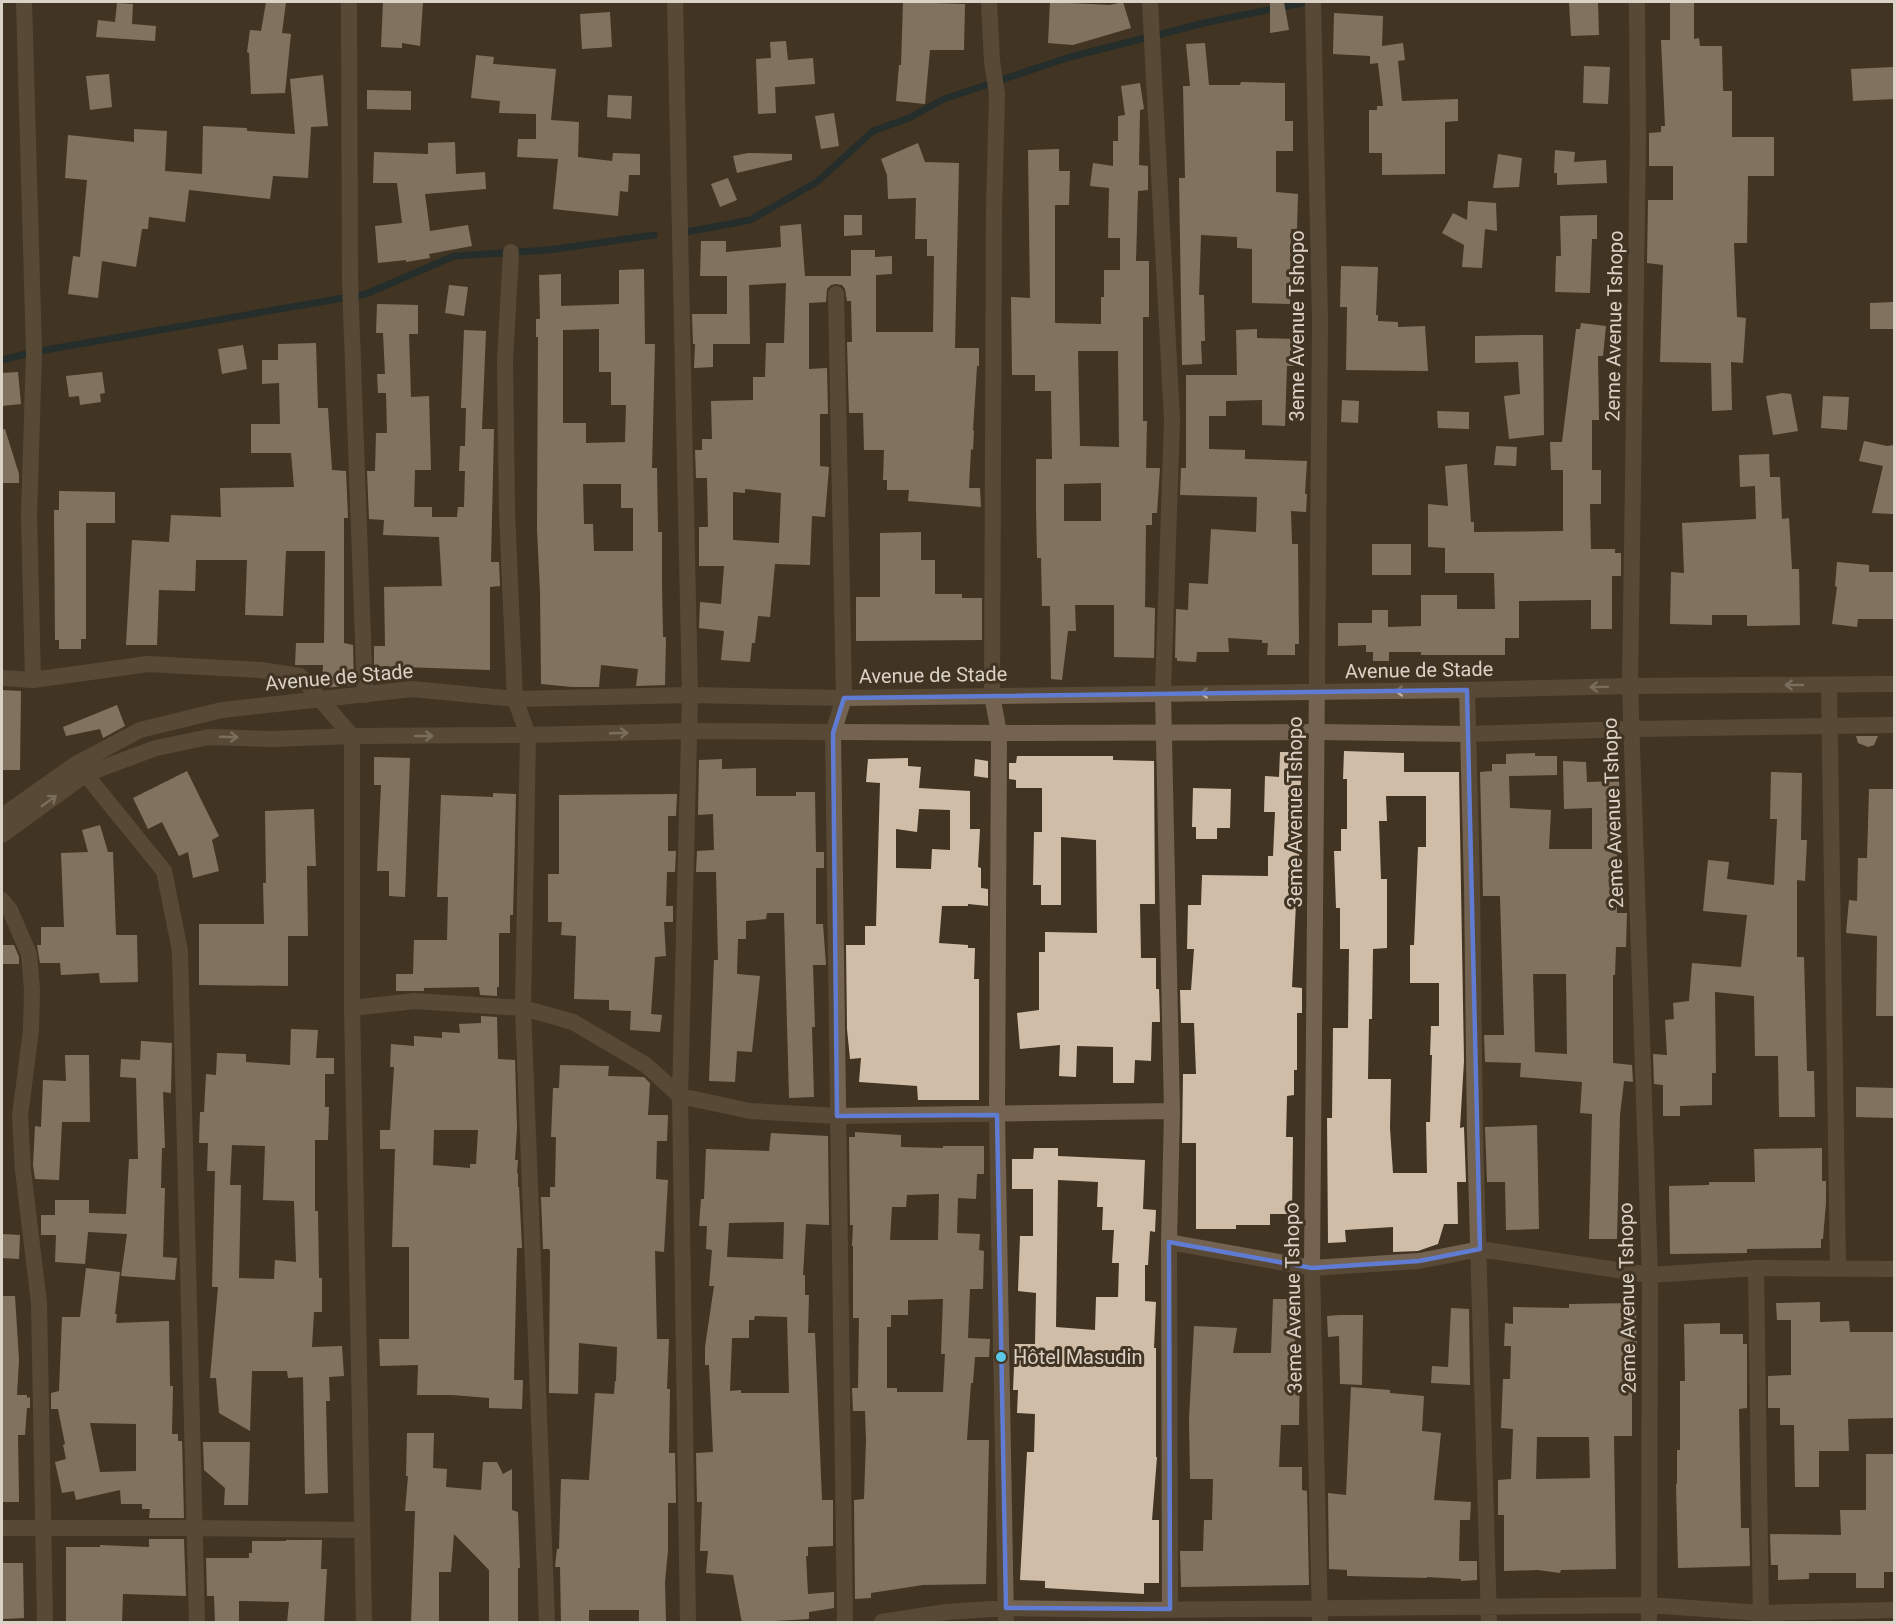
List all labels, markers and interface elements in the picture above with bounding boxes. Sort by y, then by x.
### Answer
street label: 3eme Avenue Tshopo [1285,230,1309,422]
street label: 2eme Avenue Tshopo [1600,230,1628,422]
street label: Avenue de Stade [1345,657,1493,683]
street label: Avenue de Stade [264,659,414,695]
street label: Avenue de Stade [859,662,1007,688]
one-way arrow [1785,679,1805,691]
one-way arrow [1590,681,1610,693]
one-way arrow [1395,685,1415,697]
one-way arrow [1200,687,1220,699]
street label: 3eme Avenue Tshopo [1283,716,1307,908]
street label: 2eme Avenue Tshopo [1598,717,1628,909]
one-way arrow [609,727,629,739]
one-way arrow [414,730,434,742]
one-way arrow [219,732,239,743]
one-way arrow [40,795,56,807]
street label: 3eme Avenue Tshopo [1279,1202,1307,1394]
street label: 2eme Avenue Tshopo [1613,1202,1641,1394]
place label: Hôtel Masudin [1013,1345,1143,1369]
marker: Hôtel Masudin [994,1350,1008,1364]

